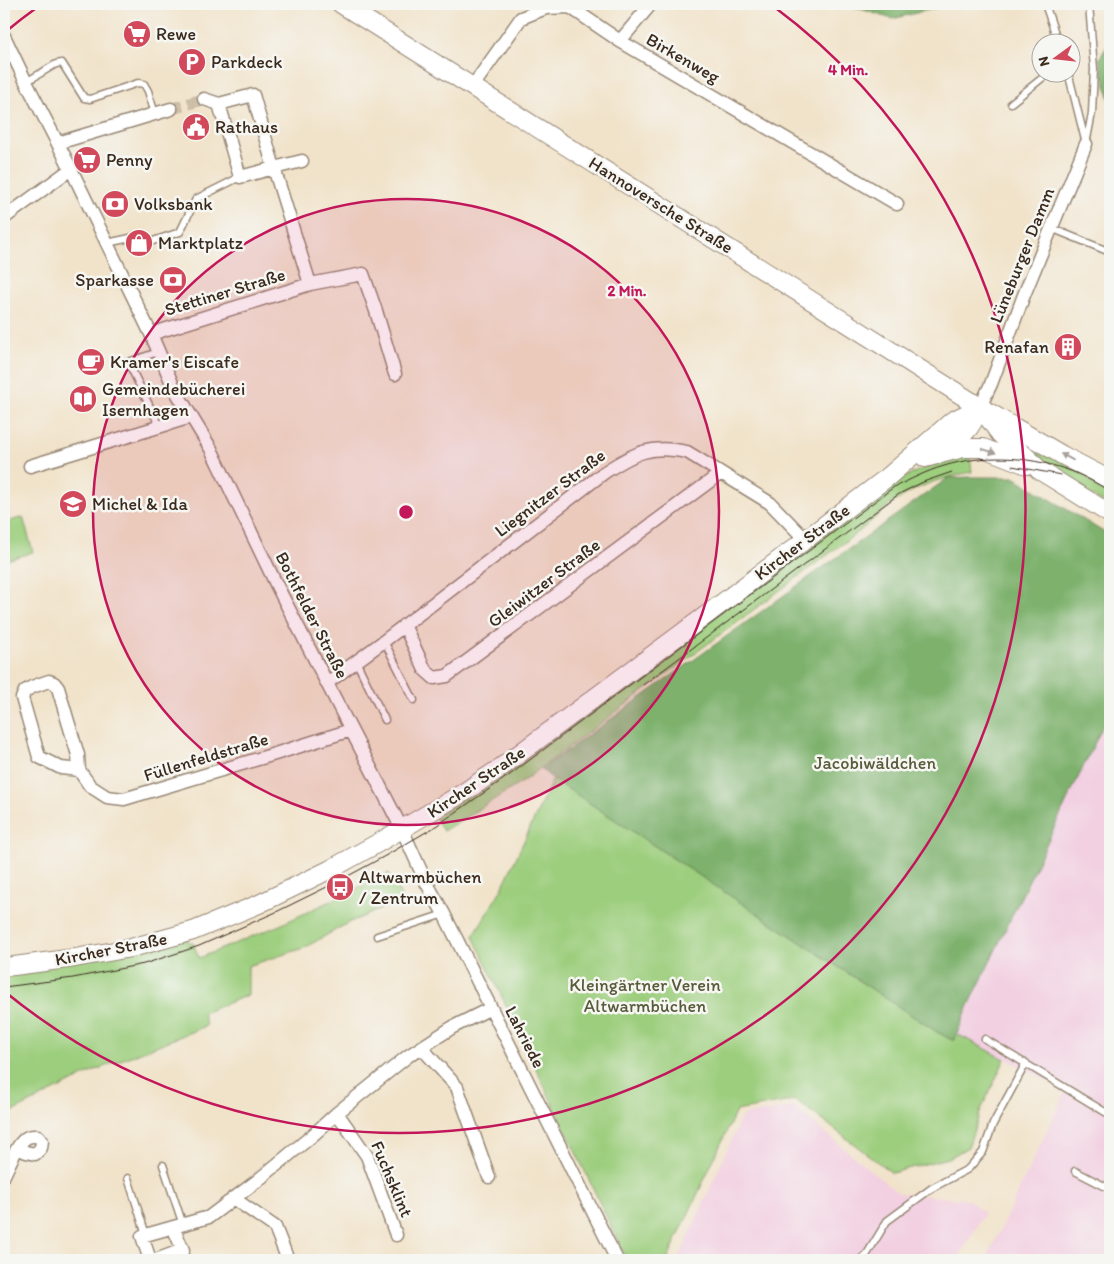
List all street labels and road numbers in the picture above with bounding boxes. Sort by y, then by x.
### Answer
street label: Birkenweg [642,28,724,88]
street label: Hannoversche Straße [585,152,737,258]
street label: Lüneburger Damm [985,184,1059,326]
street label: Stettiner Straße [162,263,288,321]
street label: Liegnitzer Straße [490,444,610,542]
street label: Kircher Straße [750,499,854,585]
street label: Gleiwitzer Straße [484,534,604,632]
street label: Bothfelder Straße [271,548,353,682]
street label: Füllenfeldstraße [141,728,271,786]
street label: Kircher Straße [423,741,529,823]
street label: Kircher Straße [53,927,169,971]
street label: Lahriede [500,1002,550,1072]
street label: Fuchsklint [366,1138,418,1221]

